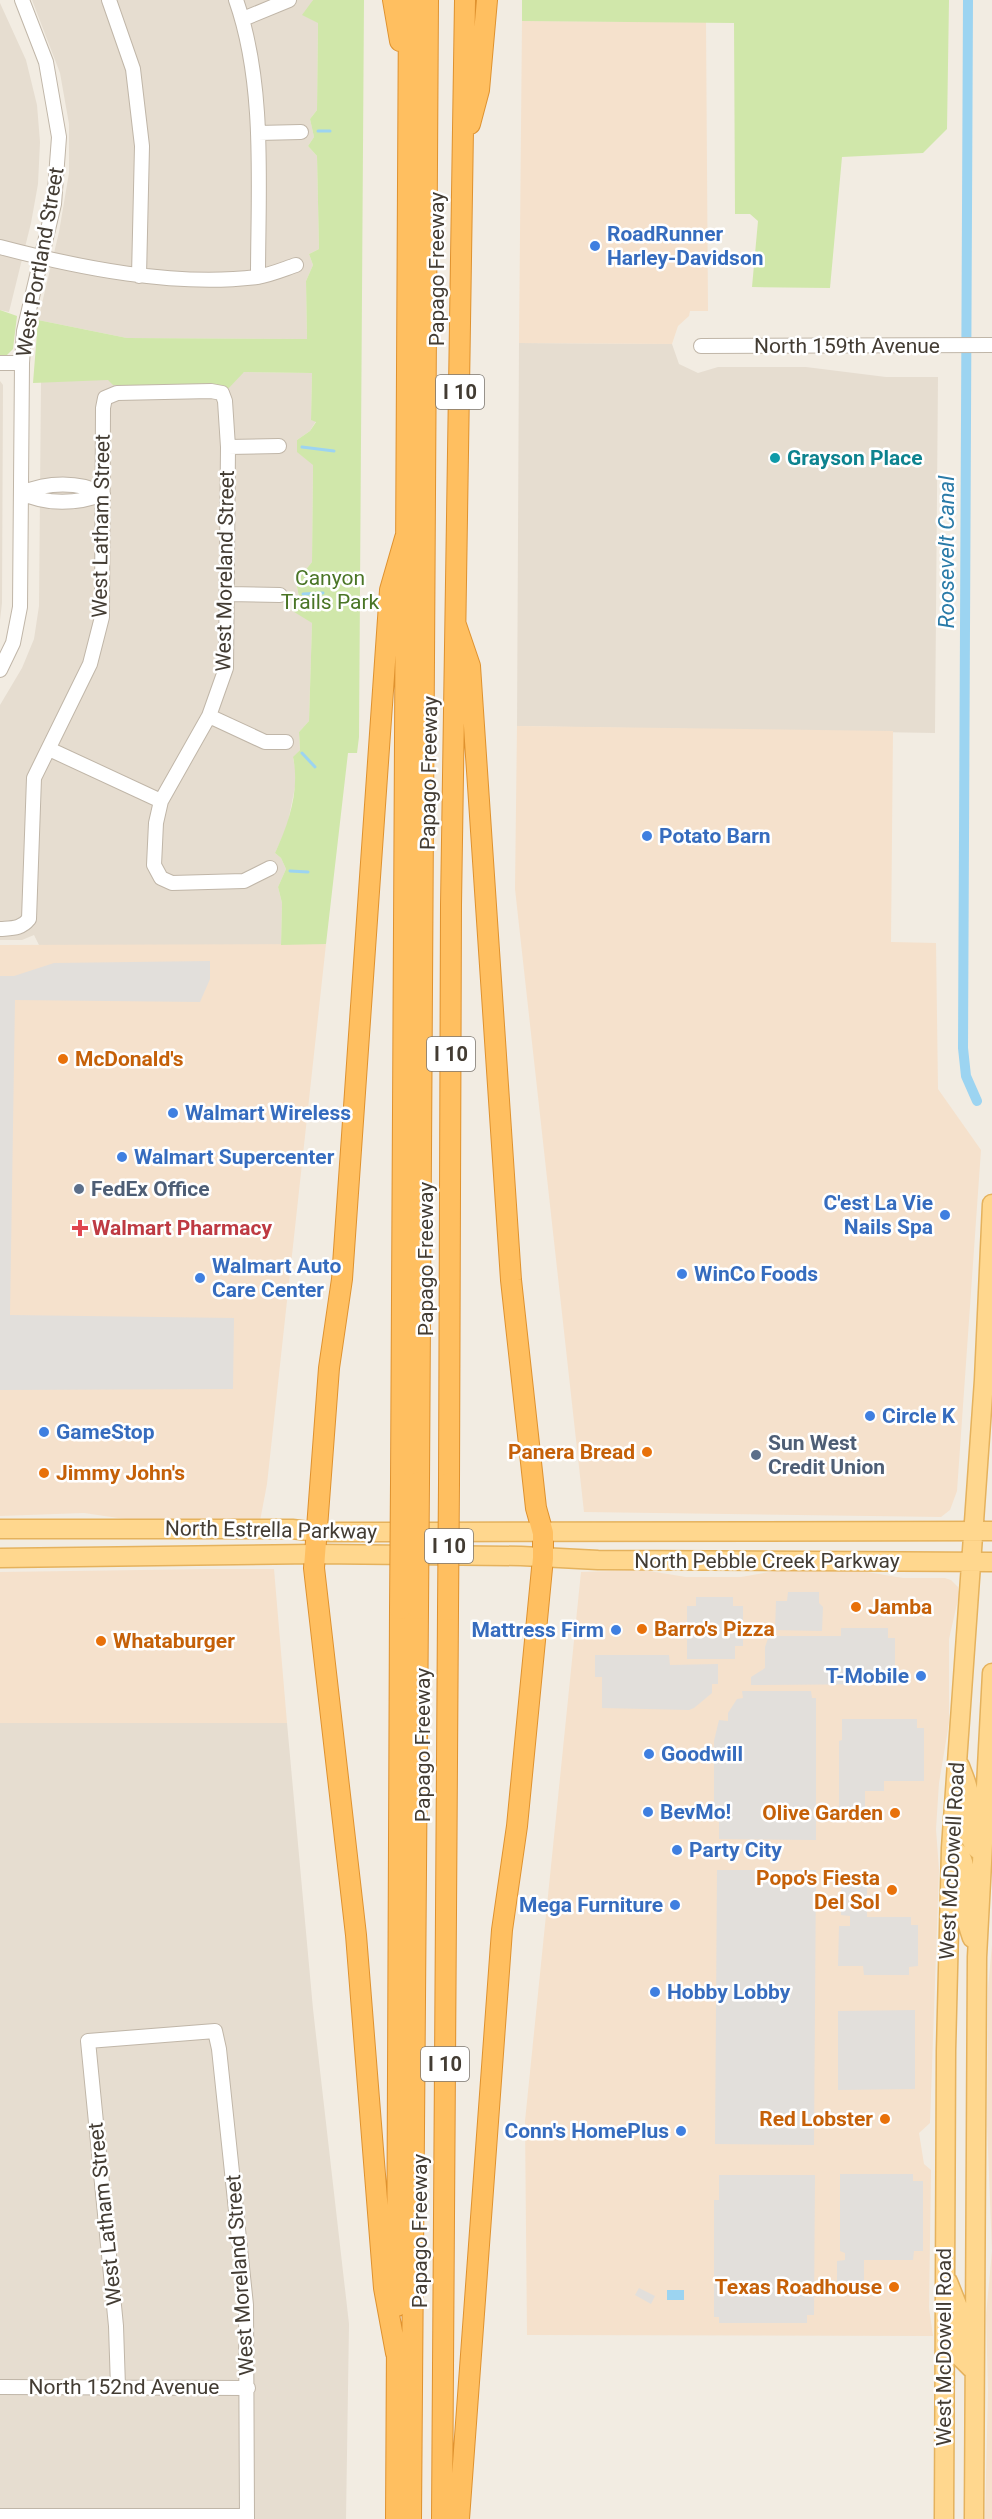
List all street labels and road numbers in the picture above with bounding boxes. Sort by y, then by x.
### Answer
street label: West Portland Street [11,165,69,359]
street label: Papago Freeway [425,192,449,346]
street label: North 159th Avenue [754,334,940,358]
road number: I 10 [436,375,484,409]
street label: West Latham Street [87,434,115,618]
street label: West Moreland Street [211,470,239,672]
street label: Papago Freeway [416,696,442,850]
road number: I 10 [427,1037,475,1071]
street label: Papago Freeway [414,1182,438,1336]
street label: North Estrella Parkway [165,1516,377,1544]
road number: I 10 [425,1529,473,1563]
street label: North Pebble Creek Parkway [634,1549,900,1573]
street label: Papago Freeway [411,1668,435,1822]
street label: West McDowell Road [935,1762,969,1960]
road number: I 10 [421,2047,469,2081]
street label: West Latham Street [83,2121,127,2307]
street label: Papago Freeway [408,2154,432,2308]
street label: West Moreland Street [221,2174,259,2376]
street label: West McDowell Road [932,2248,956,2446]
street label: North 152nd Avenue [29,2375,219,2399]

